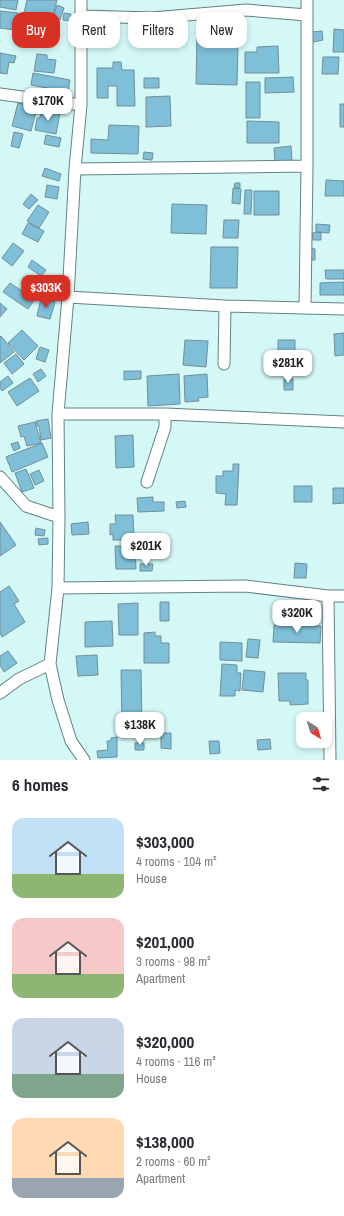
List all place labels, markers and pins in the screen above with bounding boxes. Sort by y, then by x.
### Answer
pin: $170K [20,88,76,122]
pin: $303K [18,275,74,309]
pin: $281K [260,350,316,384]
pin: $201K [118,533,174,567]
pin: $320K [269,600,325,634]
pin: $138K [112,712,168,746]

